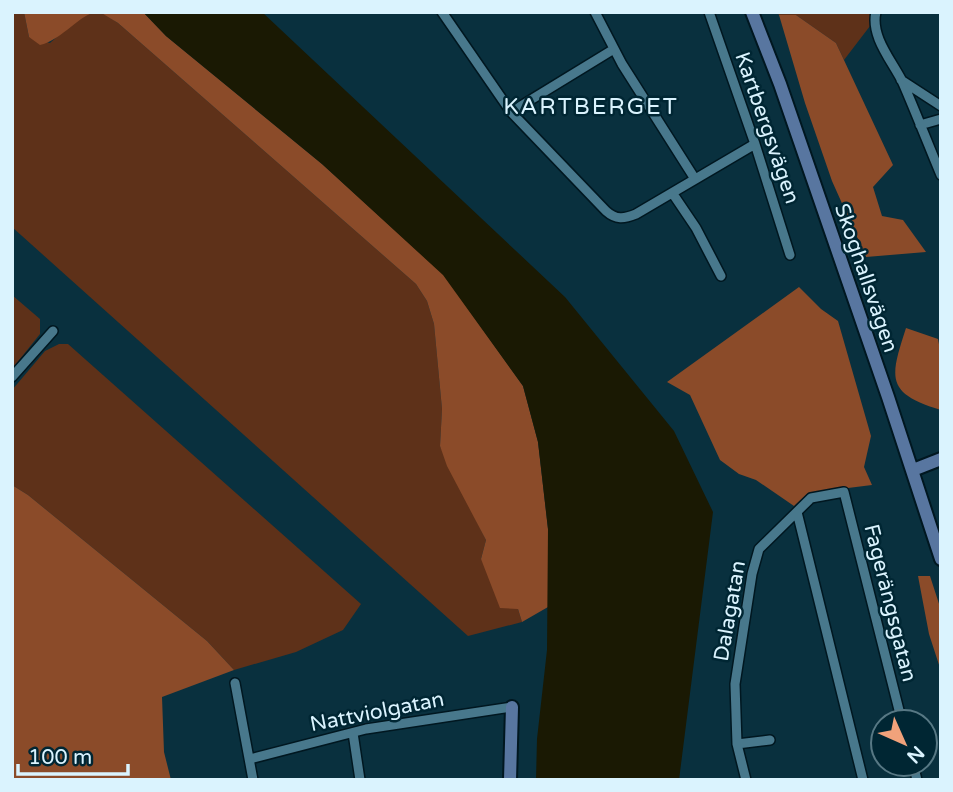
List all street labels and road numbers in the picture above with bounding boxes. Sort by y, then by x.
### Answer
street label: Kartbergsvägen [729,49,805,207]
street label: Skoghallsvägen [829,200,903,356]
street label: Fagerängsgatan [858,522,922,684]
street label: Dalagatan [709,559,751,663]
street label: Nattviolgatan [308,687,446,737]

